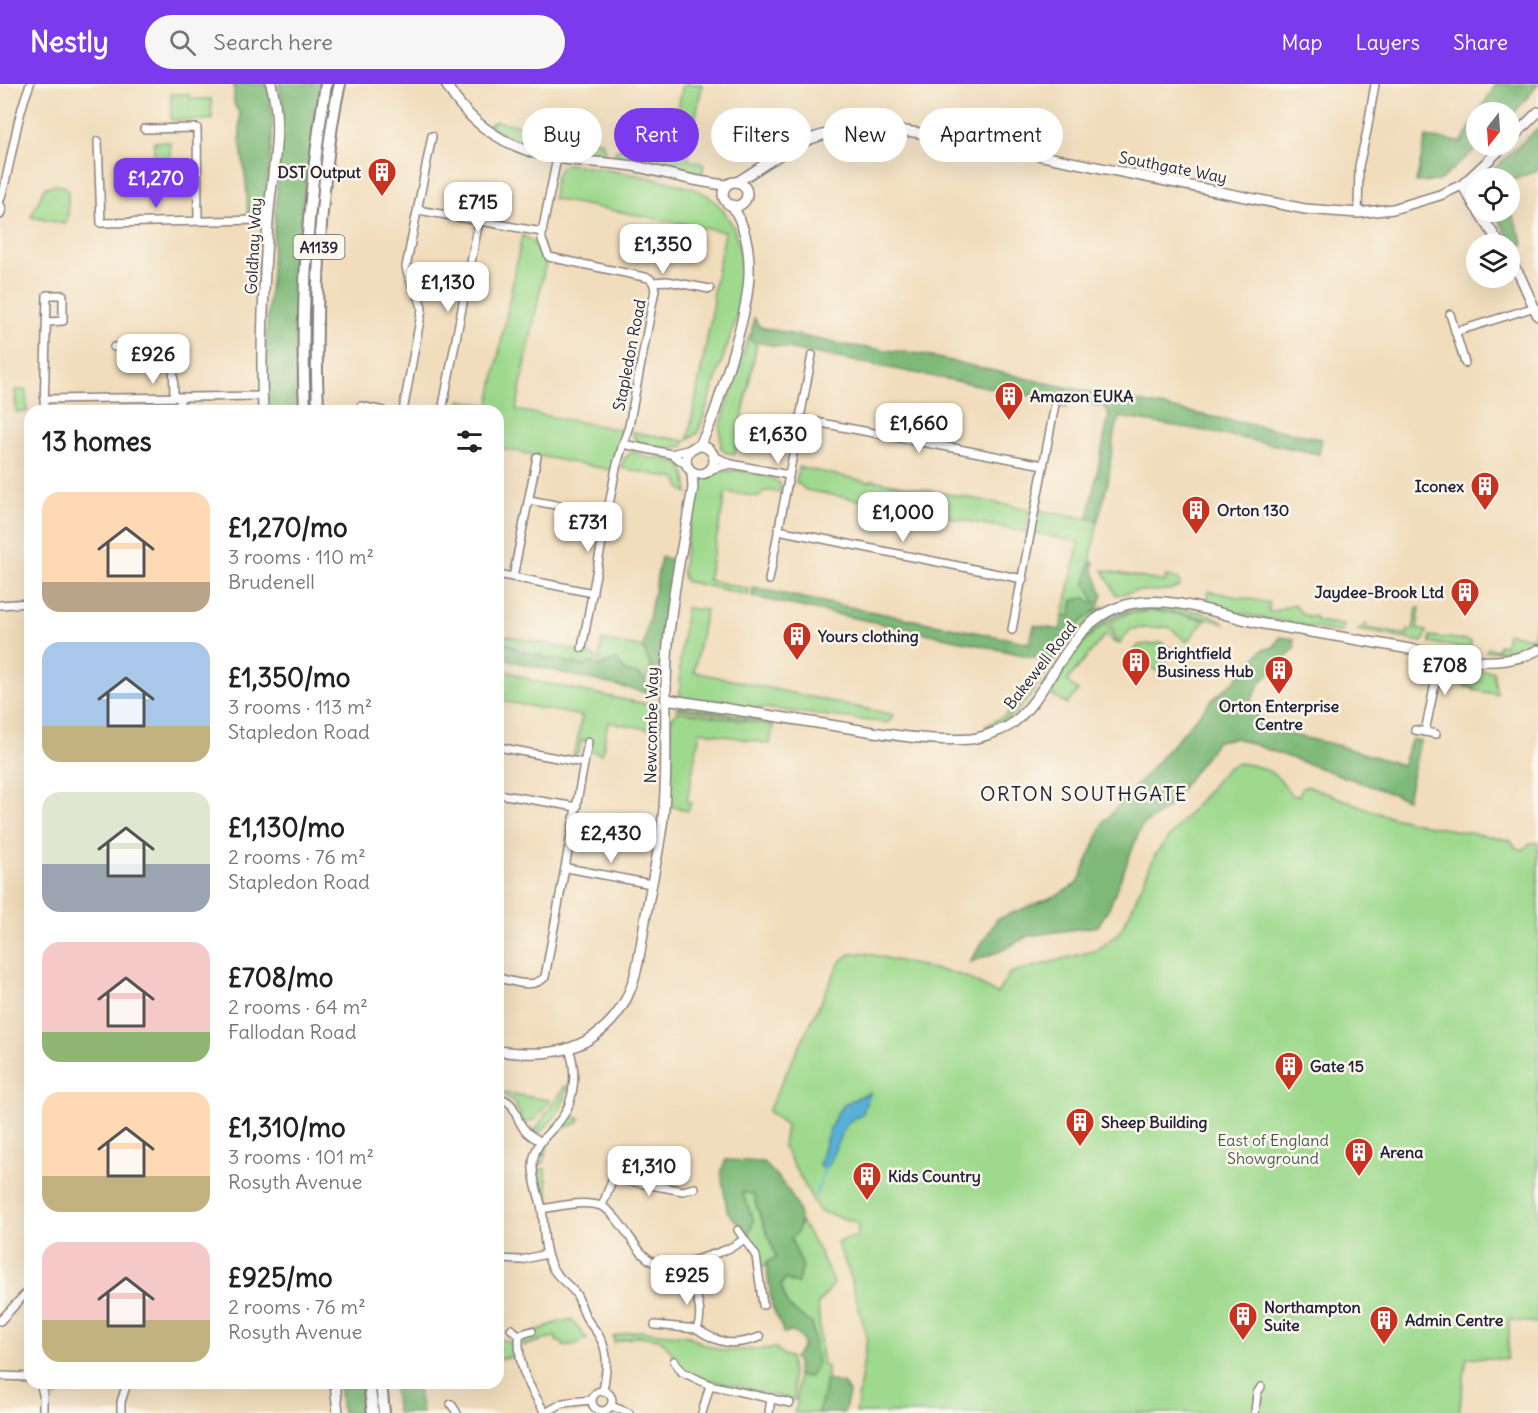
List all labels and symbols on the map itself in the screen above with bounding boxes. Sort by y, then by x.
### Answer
north arrow [1466,102,1520,156]
street label: Southgate Way [1117,147,1229,187]
building icon: DST Output [366,156,398,198]
pin: £1,270 [107,158,205,209]
place label: DST Output [278,162,362,183]
pin: £715 [442,182,514,233]
street label: Goldhay Way [240,197,266,295]
pin: £1,350 [614,224,712,275]
road number: A1139 [294,235,344,259]
pin: £1,130 [399,262,497,313]
street label: Stapledon Road [608,297,650,413]
pin: £926 [117,334,189,385]
building icon: Amazon EUKA [993,380,1025,422]
place label: Amazon EUKA [1030,386,1134,406]
pin: £1,660 [870,403,968,454]
pin: £1,630 [729,414,827,465]
building icon: Iconex [1469,470,1501,512]
place label: Iconex [1415,476,1464,496]
pin: £1,000 [854,492,952,543]
building icon: Orton 130 [1180,494,1212,536]
place label: Orton 130 [1217,500,1289,520]
pin: £731 [552,502,624,553]
building icon: Jaydee-Brook Ltd [1449,576,1481,618]
place label: Jaydee-Brook Ltd [1314,582,1445,603]
street label: Bakewell Road [999,617,1081,713]
building icon: Yours clothing [781,620,813,662]
place label: Yours clothing [817,626,919,647]
place label: Brightfield Business Hub [1157,643,1254,681]
pin: £708 [1409,645,1481,696]
building icon: Brightfield Business Hub [1120,646,1152,688]
building icon: Orton Enterprise Centre [1263,654,1295,696]
street label: Newcombe Way [640,667,662,783]
place label: Orton Enterprise Centre [1219,696,1340,734]
district label: ORTON SOUTHGATE [980,781,1188,806]
pin: £2,430 [562,813,660,864]
building icon: Gate 15 [1273,1050,1305,1092]
place label: Gate 15 [1310,1056,1364,1076]
building icon: Sheep Building [1064,1106,1096,1148]
place label: Sheep Building [1101,1112,1208,1133]
park label: East of England Showground [1217,1130,1329,1168]
building icon: Arena [1343,1136,1375,1178]
place label: Arena [1380,1142,1423,1162]
pin: £1,310 [600,1146,698,1197]
building icon: Kids Country [851,1160,883,1202]
place label: Kids Country [888,1166,981,1187]
pin: £925 [651,1255,723,1306]
place label: Northampton Suite [1264,1297,1361,1335]
building icon: Northampton Suite [1227,1300,1259,1342]
building icon: Admin Centre [1368,1304,1400,1346]
place label: Admin Centre [1405,1310,1504,1330]

